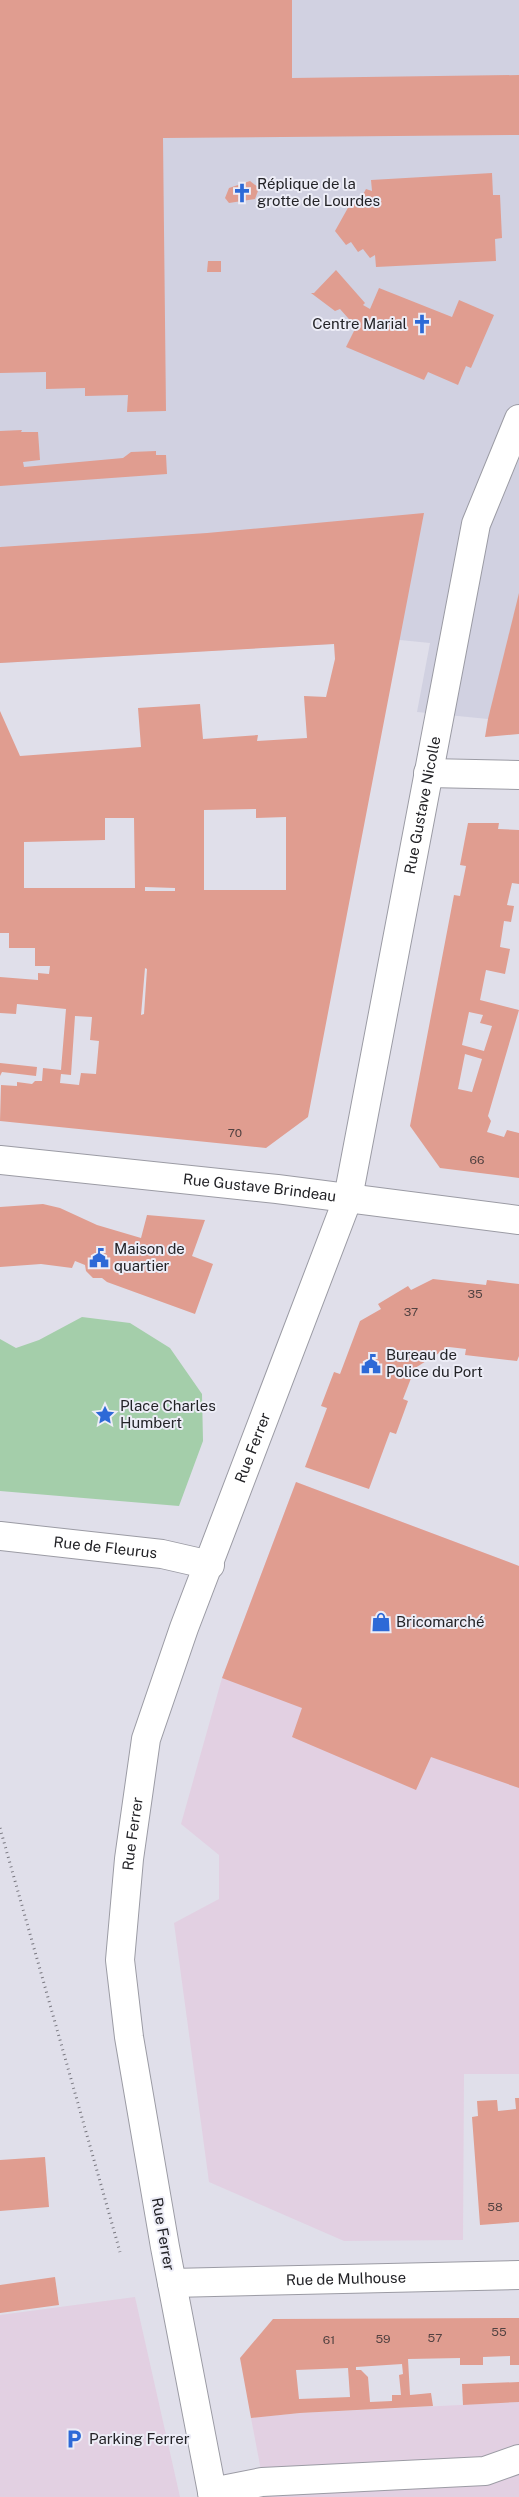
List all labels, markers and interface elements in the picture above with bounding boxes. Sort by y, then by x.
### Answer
place label: Réplique de la grotte de Lourdes [257,175,380,209]
church icon: Réplique de la grotte de Lourdes [231,182,253,204]
church icon: Centre Marial [411,313,433,335]
place label: Centre Marial [312,315,407,332]
street label: Rue Gustave Nicolle [401,735,443,876]
house number: 70 [228,1126,242,1140]
house number: 66 [470,1153,484,1167]
street label: Rue Gustave Brindeau [182,1170,337,1204]
place label: Maison de quartier [114,1240,185,1274]
public building icon: Maison de quartier [88,1247,110,1269]
house number: 35 [467,1287,483,1301]
house number: 37 [404,1305,418,1319]
place label: Bureau de Police du Port [386,1346,483,1380]
public building icon: Bureau de Police du Port [360,1353,382,1375]
place label: Place Charles Humbert [120,1397,216,1431]
place icon: Place Charles Humbert [94,1404,116,1426]
street label: Rue Ferrer [231,1410,273,1485]
street label: Rue de Fleurus [53,1533,158,1561]
shop icon: Bricomarché [370,1611,392,1633]
place label: Bricomarché [396,1613,484,1630]
street label: Rue Ferrer [119,1796,146,1871]
street label: Rue Ferrer [149,2196,178,2272]
house number: 58 [487,2200,503,2214]
street label: Rue de Mulhouse [286,2269,406,2288]
house number: 55 [491,2325,507,2339]
house number: 57 [428,2331,442,2345]
house number: 59 [375,2332,391,2346]
house number: 61 [323,2333,335,2347]
parking icon: Parking Ferrer [63,2428,85,2450]
place label: Parking Ferrer [89,2430,190,2447]

